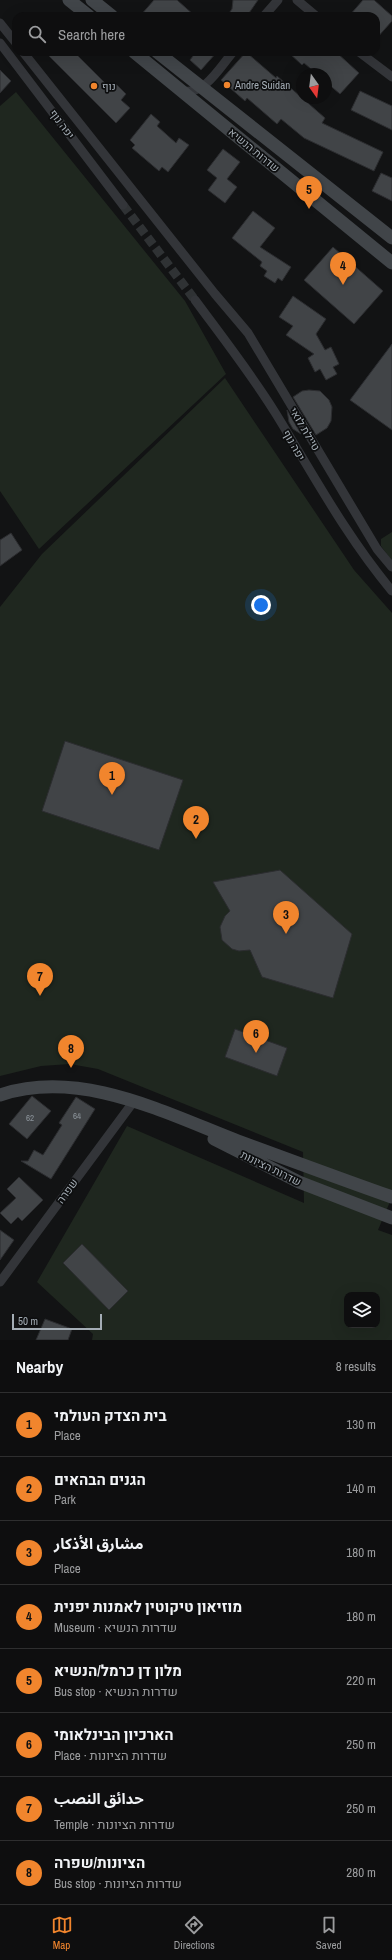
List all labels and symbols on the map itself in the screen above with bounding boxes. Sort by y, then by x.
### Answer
north arrow [296,68,332,104]
place label: Andre Suidan [234,78,290,92]
place label: נוף [102,79,116,93]
marker: Andre Suidan [222,80,232,90]
marker: נוף [89,81,99,91]
street label: יפה נוף [46,107,78,141]
street label: שדרות הנשיא [225,125,283,175]
pin: 5 [296,176,322,209]
pin: 4 [330,252,356,285]
street label: טיילת לואי [287,405,323,453]
street label: יפה נוף [280,427,308,463]
your location [251,595,271,615]
pin: 1 [99,762,125,795]
pin: 2 [183,806,209,839]
pin: 3 [273,901,299,934]
pin: 7 [27,963,53,996]
pin: 6 [243,1020,269,1053]
pin: 8 [58,1035,84,1068]
house number: 64 [73,1110,81,1122]
house number: 62 [26,1112,34,1124]
street label: שדרות הציונות [238,1147,304,1189]
street label: שפרה [53,1176,81,1206]
scale bar [12,1312,102,1331]

